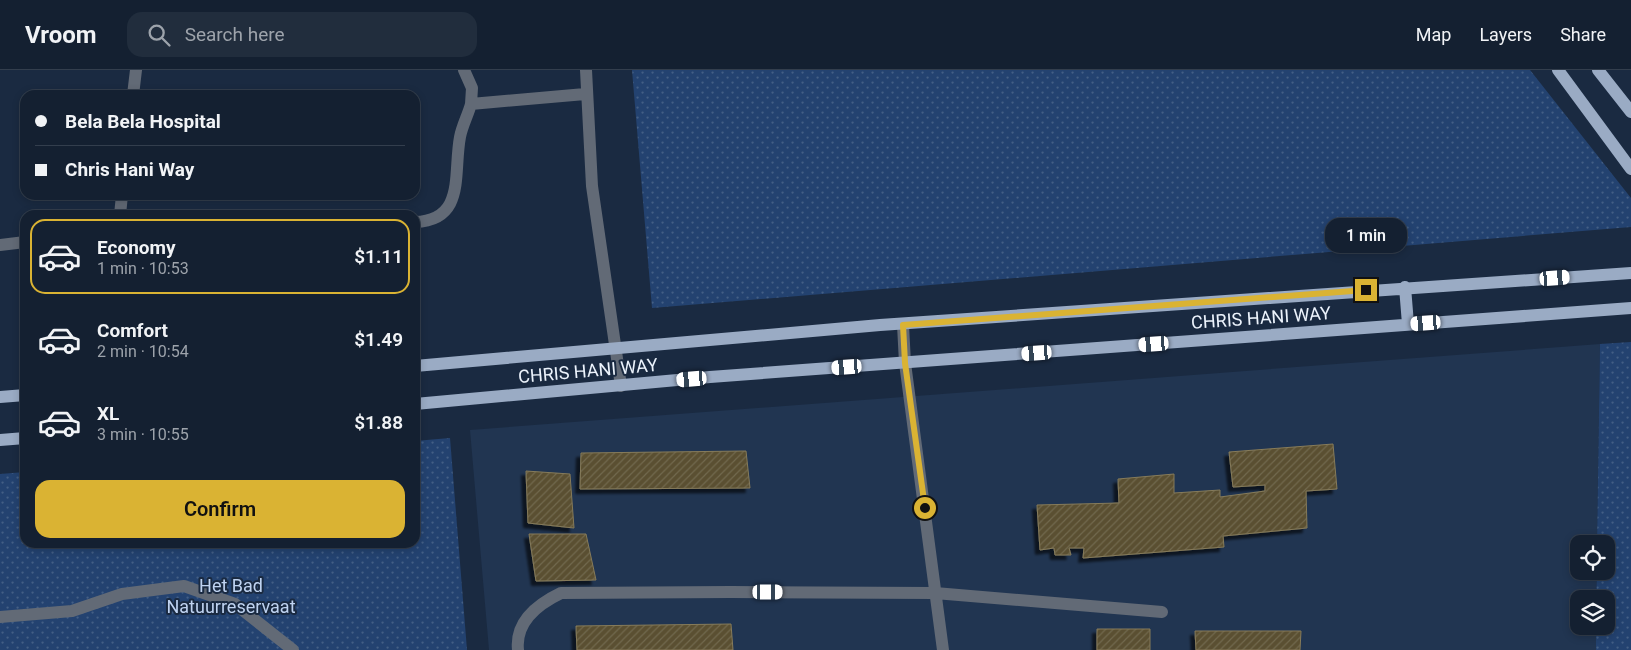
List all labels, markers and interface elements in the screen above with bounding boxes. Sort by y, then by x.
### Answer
search box [127,12,477,57]
text: Vroom [25,21,97,49]
icon: search [145,21,173,49]
text: Search here [185,23,285,46]
text: Map [1416,24,1451,45]
text: Layers [1479,24,1532,45]
text: Share [1560,24,1606,45]
text: Bela Bela Hospital [65,110,221,133]
text: Chris Hani Way [65,158,194,181]
callout: 1 min [1325,218,1407,252]
text: 1 min [1346,226,1386,245]
icon: car [37,234,82,279]
text: Economy [97,236,176,259]
text: $1.11 [354,245,403,268]
text: 1 min · 10:53 [97,259,189,278]
car [1539,269,1570,287]
route end [1355,279,1377,301]
street label: CHRIS HANI WAY [1190,302,1332,333]
car [1410,314,1441,332]
icon: car [37,317,82,362]
text: Comfort [97,319,168,342]
text: $1.49 [354,328,403,351]
car [1138,335,1169,353]
text: 2 min · 10:54 [97,342,189,361]
car [1021,344,1052,362]
street label: CHRIS HANI WAY [517,354,659,387]
car [831,358,862,376]
car [676,370,707,388]
icon: car [37,400,82,445]
text: XL [97,402,119,425]
text: $1.88 [354,411,403,434]
text: 3 min · 10:55 [97,425,189,444]
button: Confirm [35,480,405,538]
route start [914,497,936,519]
map controls [1570,535,1615,635]
button: locate [1570,535,1615,580]
park label: Het Bad Natuurreservaat [166,575,296,617]
car [753,585,783,600]
button: layers [1570,590,1615,635]

